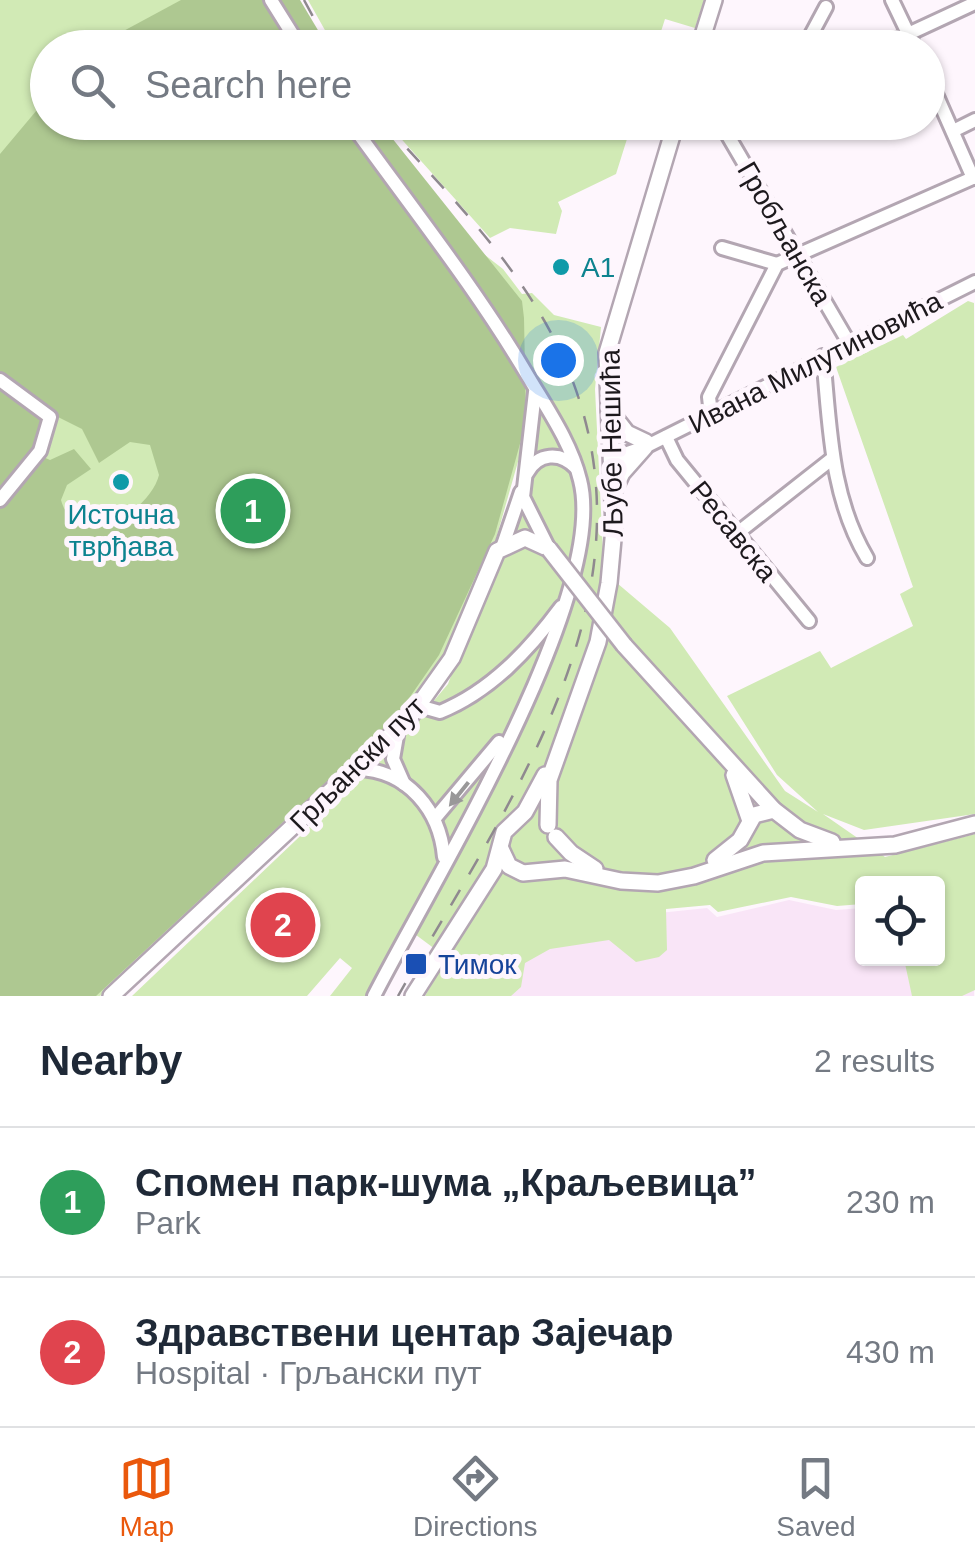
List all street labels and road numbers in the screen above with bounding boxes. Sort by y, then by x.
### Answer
street label: Гробљанска [731,156,838,310]
street label: Ивана Милутиновића [684,285,947,440]
street label: Љубе Нешића [594,348,629,537]
street label: Ресавска [684,475,784,588]
street label: Грљански пут [284,691,431,838]

